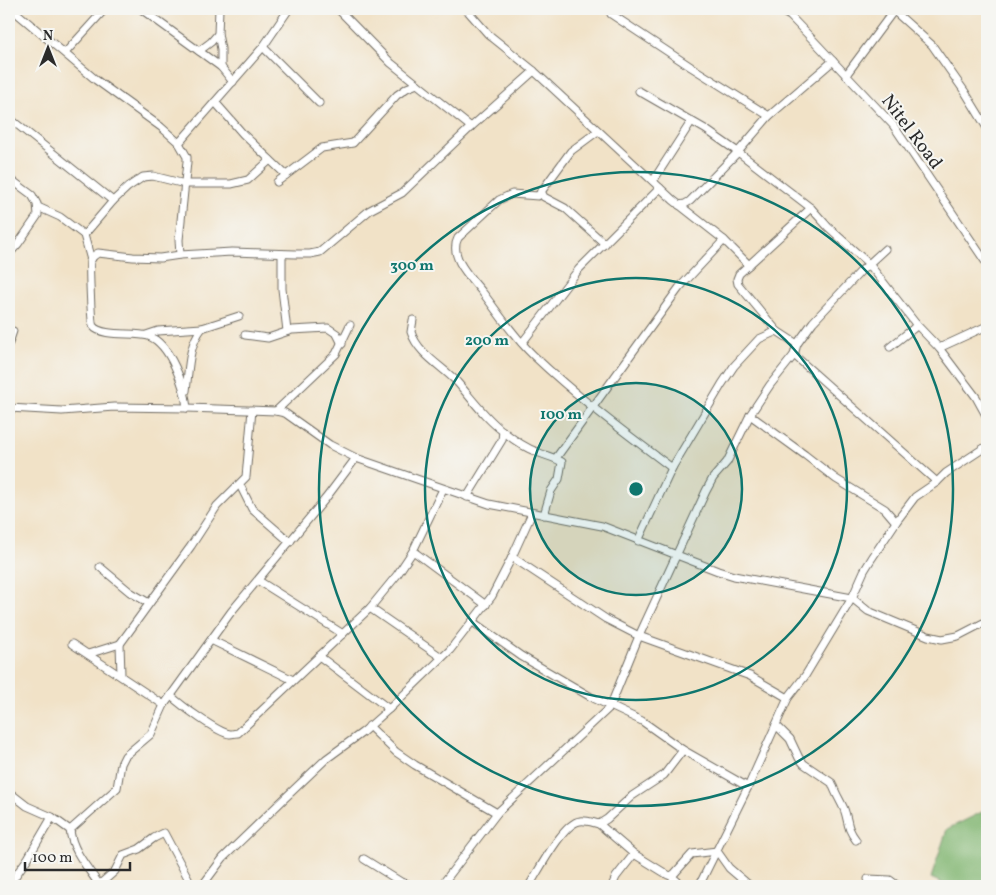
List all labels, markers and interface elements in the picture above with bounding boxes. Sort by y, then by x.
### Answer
north arrow [22,22,72,72]
text: N [43,27,53,46]
street label: Nitel Road [875,89,948,175]
text: 300 m [390,256,434,277]
text: 200 m [465,331,509,352]
text: 100 m [540,405,583,426]
centre of rings [627,480,645,498]
scale bar [25,840,130,872]
text: 100 m [32,848,72,869]

